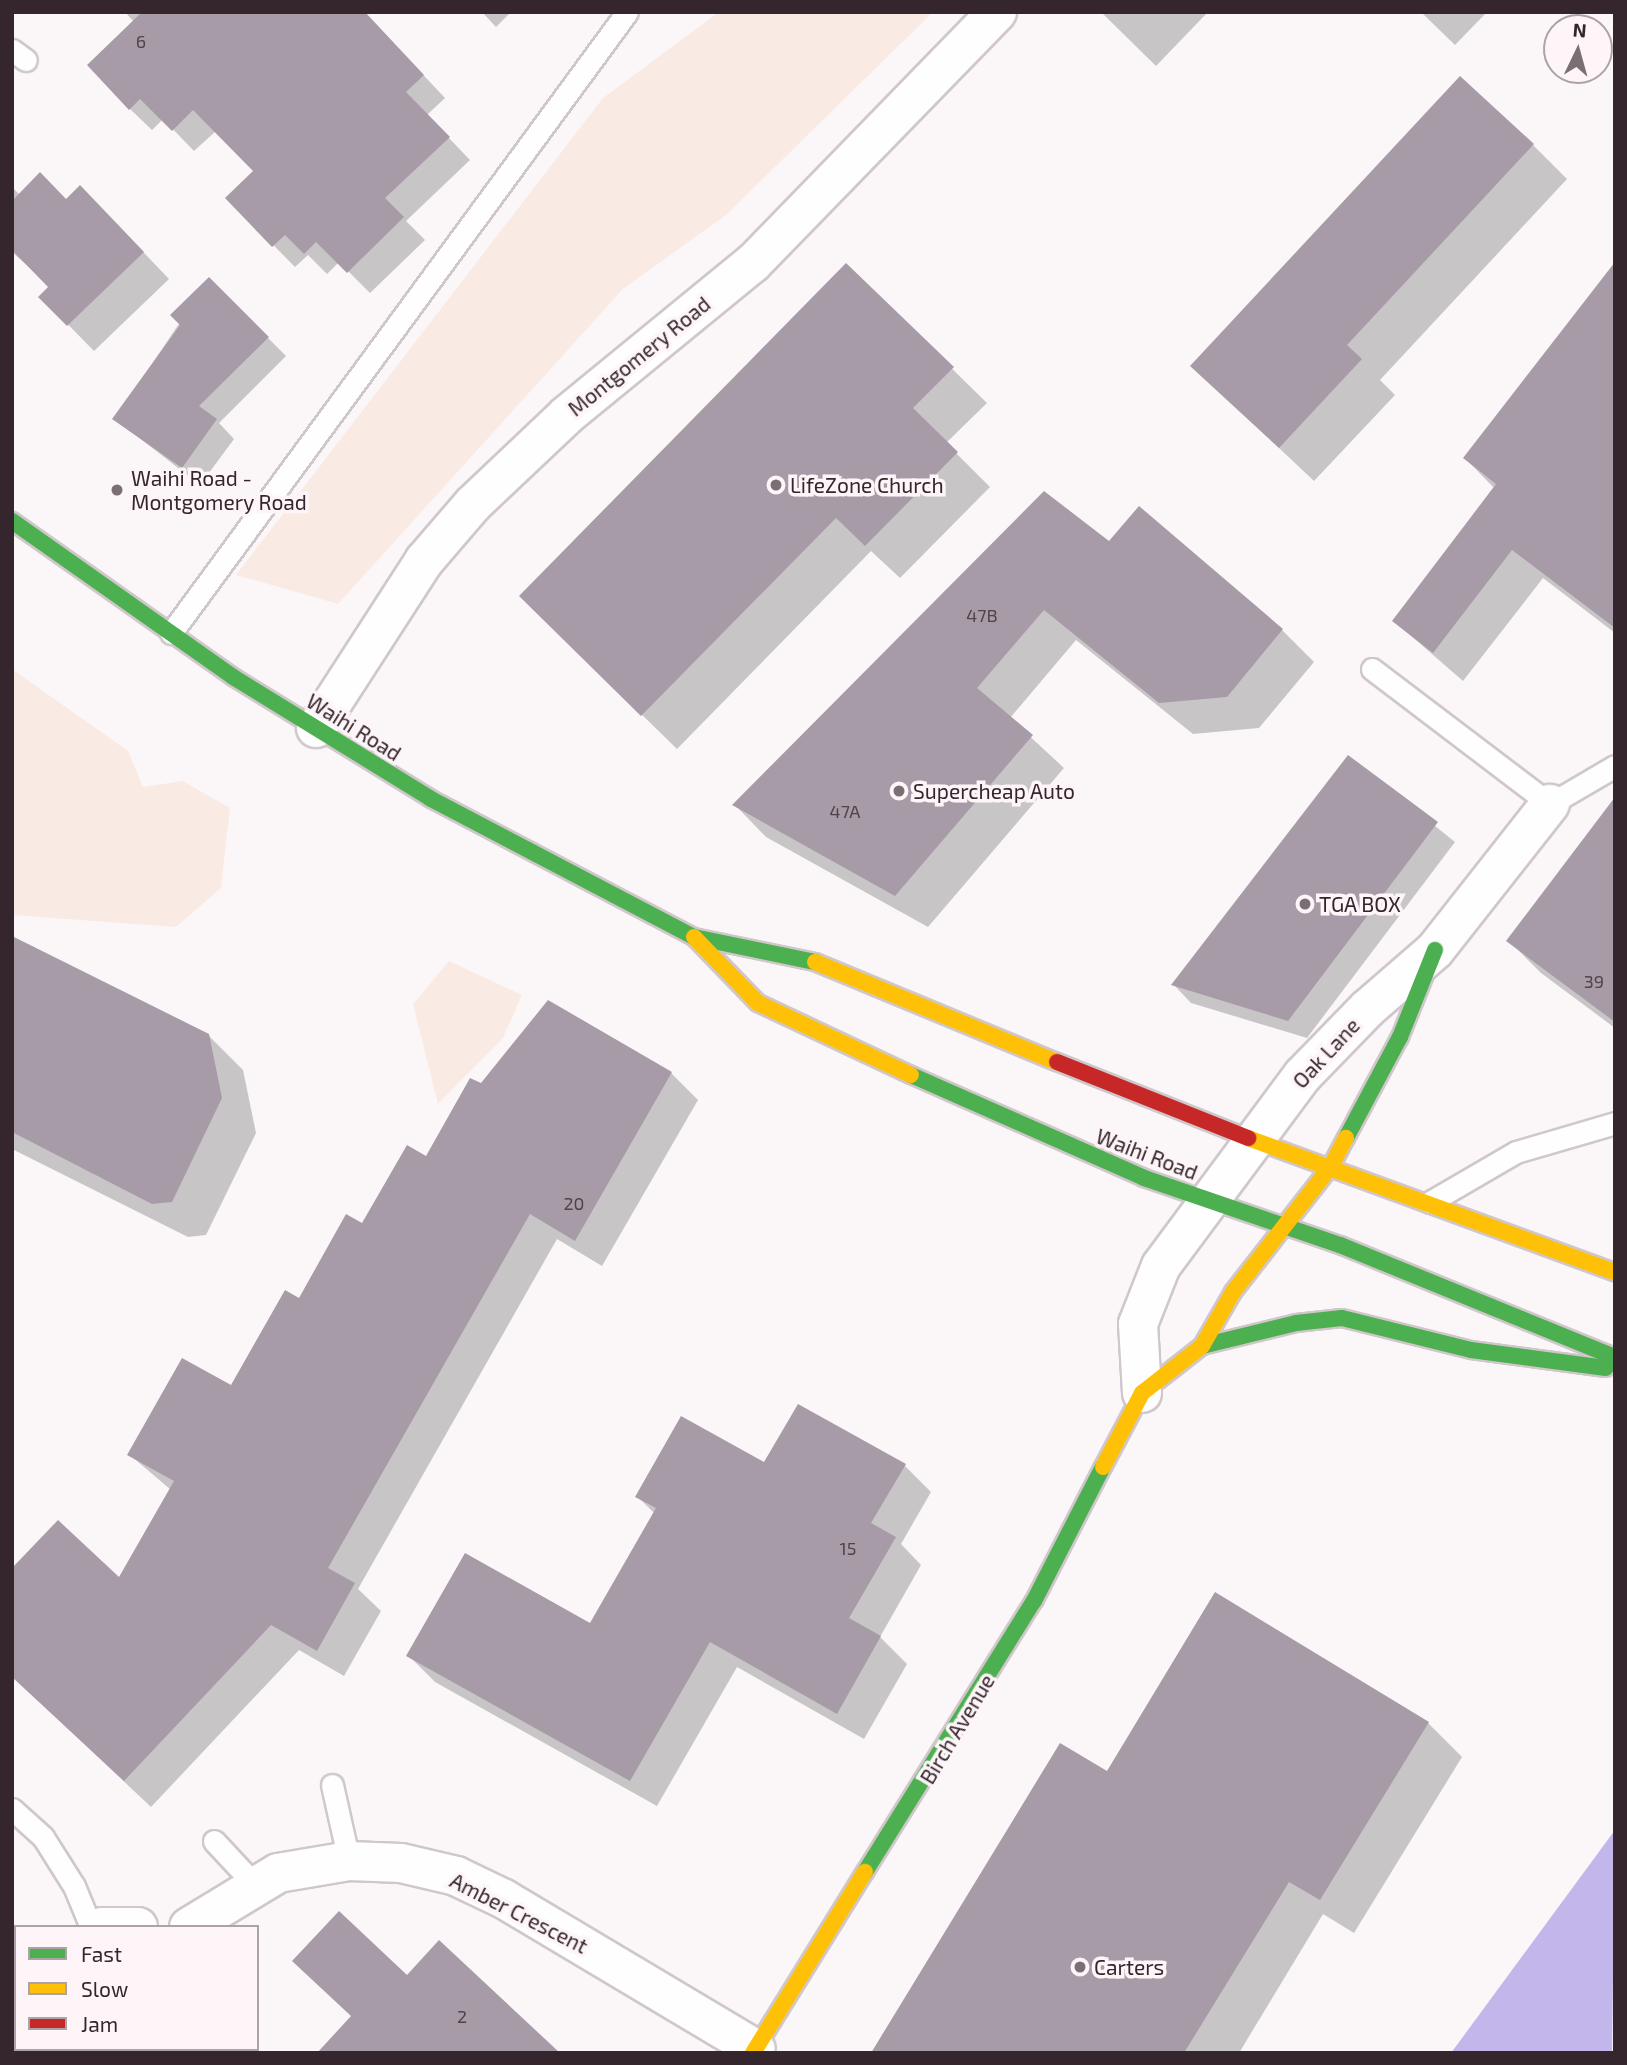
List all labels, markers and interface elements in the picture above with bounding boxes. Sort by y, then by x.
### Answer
north arrow [1543,14,1613,84]
text: N [1572,18,1588,42]
house number: 6 [136,30,146,52]
street label: Montgomery Road [563,291,715,421]
place label: Waihi Road - Montgomery Road [131,465,307,515]
place label: LifeZone Church [790,472,944,498]
marker: LifeZone Church [768,477,784,493]
marker: Waihi Road - Montgomery Road [109,482,125,498]
house number: 47B [966,604,998,626]
street label: Waihi Road [302,688,406,766]
place label: Supercheap Auto [913,778,1075,804]
marker: Supercheap Auto [891,783,907,799]
house number: 47A [830,800,860,822]
place label: TGA BOX [1319,891,1401,917]
marker: TGA BOX [1297,896,1313,912]
house number: 39 [1584,970,1604,992]
street label: Oak Lane [1287,1013,1365,1093]
street label: Waihi Road [1093,1123,1201,1185]
house number: 20 [564,1192,584,1214]
house number: 15 [840,1537,856,1559]
street label: Birch Avenue [914,1669,1000,1789]
street label: Amber Crescent [446,1867,592,1959]
legend [14,1925,259,2051]
text: Fast [81,1941,122,1966]
place label: Carters [1094,1954,1164,1980]
marker: Carters [1072,1959,1088,1975]
text: Slow [81,1976,128,2001]
house number: 2 [457,2005,467,2027]
text: Jam [81,2011,118,2036]

